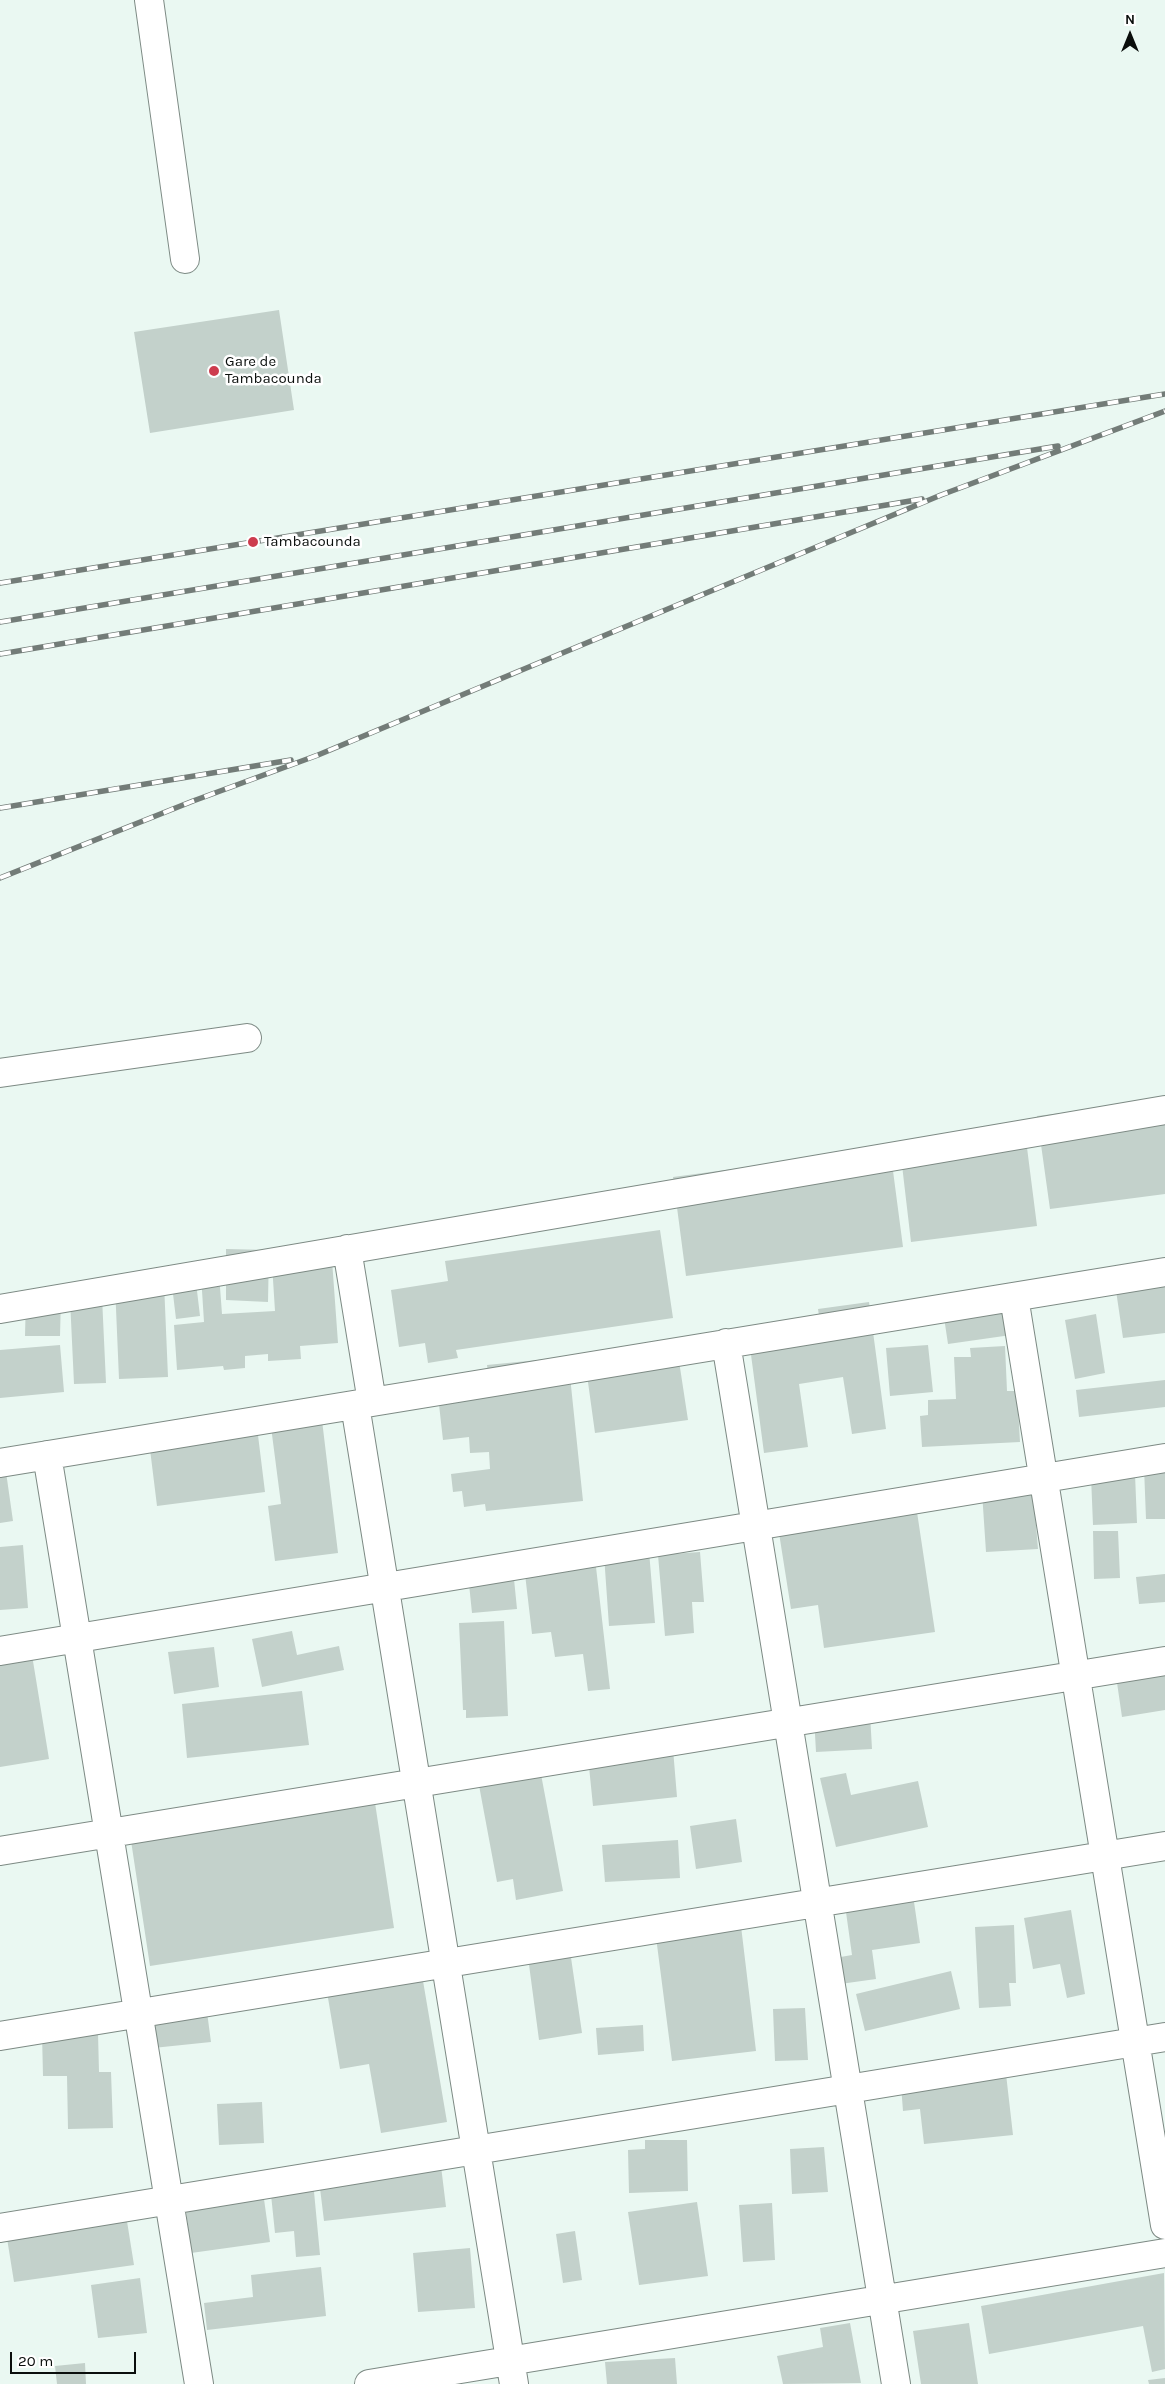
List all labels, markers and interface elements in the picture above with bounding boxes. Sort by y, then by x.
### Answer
north arrow [1105,10,1155,60]
text: N [1125,11,1135,28]
place label: Gare de Tambacounda [225,353,322,388]
marker: Gare de Tambacounda [207,364,221,378]
place label: Tambacounda [264,533,361,551]
marker: Tambacounda [246,535,260,549]
scale bar [12,2342,139,2374]
text: 20 m [18,2352,53,2370]

